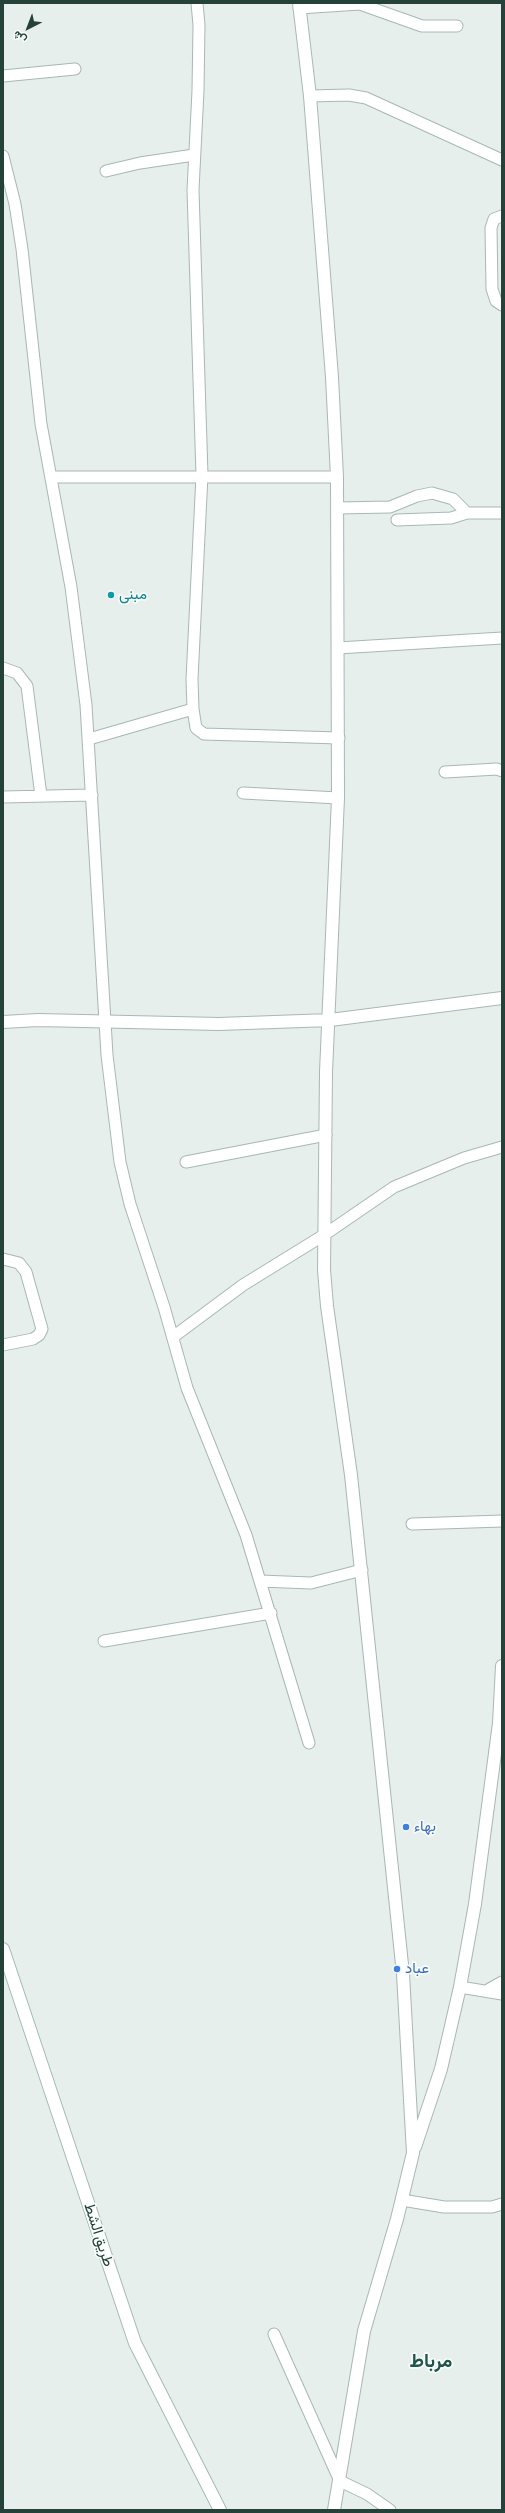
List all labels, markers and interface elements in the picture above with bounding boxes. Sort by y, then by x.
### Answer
north arrow [8,8,48,48]
text: ش [10,28,29,47]
place label: مبنى [119,586,147,604]
marker: مبنى [106,590,116,600]
place label: بهاء [414,1818,436,1836]
marker: بهاء [401,1822,411,1832]
place label: عباد [405,1960,429,1978]
marker: عباد [392,1964,402,1974]
street label: طريق الشط [79,2201,117,2269]
district label: مرباط [410,2351,452,2373]

